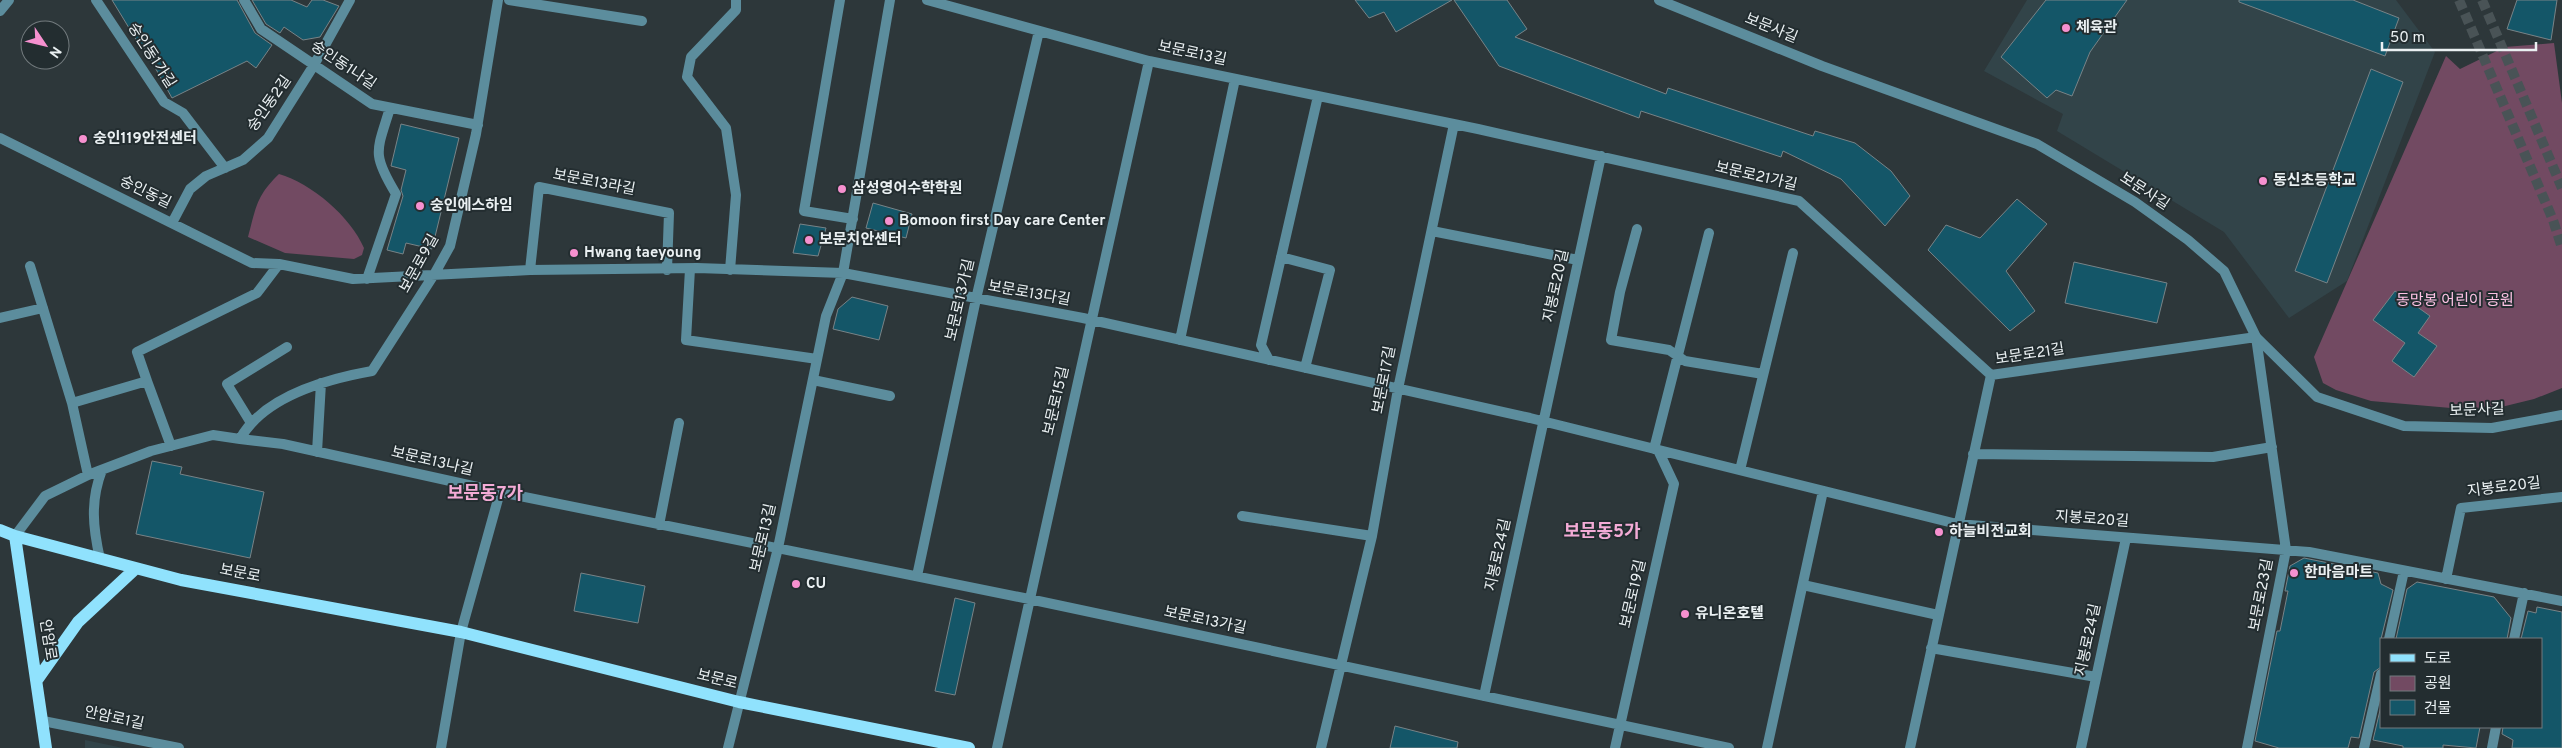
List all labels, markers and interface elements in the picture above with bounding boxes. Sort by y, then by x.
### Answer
street label: 보문사길 [1742,10,1800,48]
place label: 체육관 [2076,19,2118,38]
north arrow [20,20,70,70]
street label: 숭인동1가길 [123,20,179,92]
scale bar [2382,20,2536,52]
marker: 체육관 [2060,22,2072,34]
text: 50 m [2390,29,2425,48]
street label: 숭인동1나길 [307,37,379,95]
street label: 보문로13길 [1156,37,1228,71]
text: N [45,43,64,61]
street label: 숭인동2길 [244,72,296,136]
place label: 숭인119안전센터 [93,130,197,149]
marker: 숭인119안전센터 [77,133,89,145]
street label: 보문로21가길 [1713,158,1799,196]
street label: 보문로13라길 [551,166,637,200]
street label: 보문사길 [2116,169,2172,215]
place label: 동신초등학교 [2273,171,2356,191]
street label: 숭인동길 [116,172,174,214]
marker: 동신초등학교 [2257,175,2269,187]
place label: 삼성영어수학학원 [852,179,962,199]
marker: 삼성영어수학학원 [836,183,848,195]
place label: 숭인에스하임 [430,197,513,216]
marker: 숭인에스하임 [414,200,426,212]
place label: Bomoon first Day care Center [899,212,1106,231]
marker: Bomoon first Day care Center [883,215,895,227]
street label: 보문로9길 [396,231,444,297]
place label: 보문치안센터 [819,231,902,250]
marker: 보문치안센터 [803,234,815,246]
place label: Hwang taeyoung [584,244,701,263]
marker: Hwang taeyoung [568,247,580,259]
street label: 지봉로20길 [1540,248,1574,324]
street label: 보문로13가길 [942,257,980,343]
street label: 보문로13다길 [986,277,1072,311]
park label: 동망봉 어린이 공원 [2396,292,2514,311]
street label: 보문로21길 [1994,340,2066,370]
street label: 보문로17길 [1369,345,1401,415]
street label: 보문로15길 [1040,365,1074,437]
street label: 보문사길 [2449,401,2505,421]
street label: 보문로13나길 [389,443,475,481]
street label: 지봉로20길 [2466,474,2542,502]
district label: 보문동7가 [447,483,523,506]
street label: 보문로13길 [747,502,781,574]
street label: 지봉로20길 [2054,508,2130,532]
street label: 지봉로24길 [1482,517,1516,593]
district label: 보문동5가 [1563,521,1641,544]
place label: 하늘비전교회 [1949,523,2032,542]
marker: 하늘비전교회 [1933,526,1945,538]
street label: 보문로23길 [2246,557,2278,633]
street label: 보문로19길 [1617,558,1651,630]
street label: 보문로 [218,561,262,587]
place label: 한마음마트 [2304,564,2373,583]
marker: 한마음마트 [2288,567,2300,579]
place label: CU [806,575,826,594]
marker: CU [790,578,802,590]
street label: 지봉로24길 [2072,602,2106,678]
street label: 보문로13가길 [1162,603,1248,639]
place label: 유니온호텔 [1695,605,1764,624]
marker: 유니온호텔 [1679,608,1691,620]
street label: 안암로 [34,618,60,662]
legend [2380,638,2542,728]
text: 도로 [2424,650,2452,669]
street label: 보문로 [695,666,739,694]
text: 공원 [2424,675,2452,694]
text: 건물 [2424,700,2452,719]
street label: 안암로1길 [82,703,146,735]

